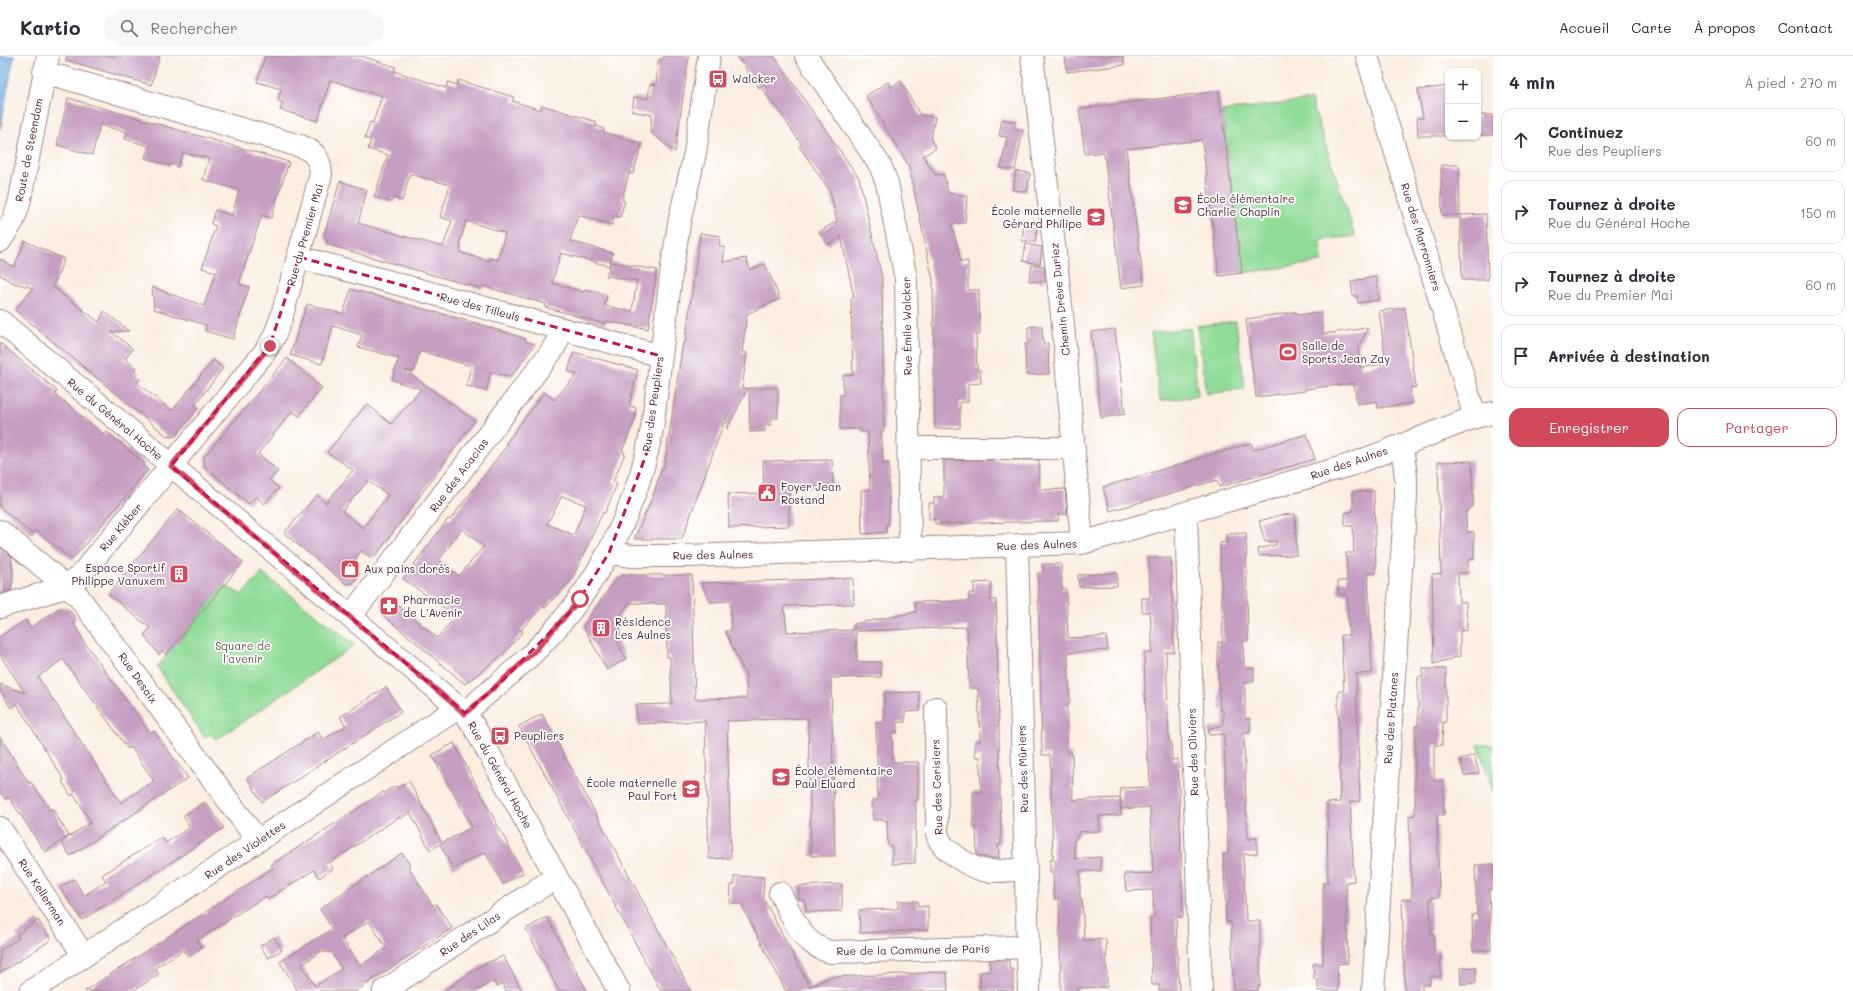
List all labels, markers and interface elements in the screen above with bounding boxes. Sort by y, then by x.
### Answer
search box [104,10,384,46]
text: Kartio [20,15,80,40]
icon: search [118,17,140,39]
text: Rechercher [150,18,238,38]
text: Accueil [1559,18,1609,37]
text: Carte [1631,18,1672,37]
text: À propos [1694,18,1756,37]
text: Contact [1778,18,1833,37]
bus stop icon: Walcker [707,68,729,90]
map controls [1445,68,1481,140]
button: + [1445,68,1481,104]
place label: Walcker [732,71,776,86]
text: 4 min [1509,71,1555,93]
text: À pied · 270 m [1745,74,1837,91]
street label: Route de Steendam [11,97,46,203]
button: − [1445,104,1481,140]
text: Continuez [1548,122,1623,142]
icon: ahead [1510,129,1532,151]
text: 60 m [1806,132,1836,149]
text: Rue des Peupliers [1548,142,1662,159]
street label: Rue des Marronniers [1398,181,1445,293]
street label: Rue du Premier Mai [283,182,326,288]
place label: École élémentaire Charlie Chaplin [1197,191,1295,219]
school or university icon: École élémentaire Charlie Chaplin [1172,194,1194,216]
text: Tournez à droite [1548,194,1676,214]
icon: right [1510,201,1532,223]
place label: École maternelle Gérard Philipe [992,203,1082,231]
text: 150 m [1800,204,1836,221]
school or university icon: École maternelle Gérard Philipe [1085,206,1107,228]
text: Rue du Général Hoche [1548,214,1690,231]
street label: Chemin Drève Duriez [1046,242,1073,356]
text: Tournez à droite [1548,266,1676,286]
icon: right [1510,273,1532,295]
street label: Rue Émile Walcker [898,276,915,376]
text: 60 m [1806,276,1836,293]
text: Rue du Premier Mai [1548,286,1673,303]
street label: Rue des Tilleuls [439,289,522,324]
route end [261,337,279,355]
place label: Salle de Sports Jean Zay [1302,338,1390,366]
sports icon: Salle de Sports Jean Zay [1277,341,1299,363]
icon: arrive [1510,345,1532,367]
text: Arrivée à destination [1548,346,1710,366]
street label: Rue des Peupliers [638,355,667,453]
street label: Rue du Général Hoche [64,374,166,463]
button: Enregistrer [1509,408,1669,447]
button: Partager [1677,408,1837,447]
street label: Rue des Acacias [426,435,491,515]
street label: Rue des Aulnes [1308,442,1389,483]
place label: Foyer Jean Rostand [781,479,841,507]
public building icon: Foyer Jean Rostand [756,482,778,504]
street label: Rue Kléber [96,499,145,554]
street label: Rue des Aulnes [996,536,1078,553]
street label: Rue des Aulnes [673,546,753,563]
shop icon: Aux pains dorés [339,558,361,580]
place label: Espace Sportif Philippe Vanuxem [71,560,166,588]
place label: Aux pains dorés [364,561,450,576]
building icon: Espace Sportif Philippe Vanuxem [168,563,190,585]
route start [571,590,589,608]
place label: Pharmacie de L'Avenir [403,592,463,620]
pharmacy icon: Pharmacie de L'Avenir [378,595,400,617]
place label: Résidence Les Aulnes [615,614,671,642]
building icon: Résidence Les Aulnes [590,617,612,639]
park label: Square de l'avenir [215,638,271,666]
street label: Rue Desaix [115,649,162,706]
street label: Rue des Platanes [1380,671,1401,765]
street label: Rue des Oliviers [1183,708,1202,796]
street label: Rue du Général Hoche [465,719,536,831]
bus stop icon: Peupliers [489,725,511,747]
street label: Rue des Mûriers [1013,725,1032,813]
place label: Peupliers [514,728,564,743]
street label: Rue des Cerisiers [927,739,946,835]
place label: École élémentaire Paul Eluard [795,763,893,791]
school or university icon: École élémentaire Paul Eluard [770,766,792,788]
place label: École maternelle Paul Fort [587,775,677,803]
school or university icon: École maternelle Paul Fort [680,778,702,800]
street label: Rue des Violettes [201,817,288,882]
street label: Rue Kellerman [15,856,70,928]
street label: Rue des Lilas [436,908,503,959]
street label: Rue de la Commune de Paris [836,941,990,958]

